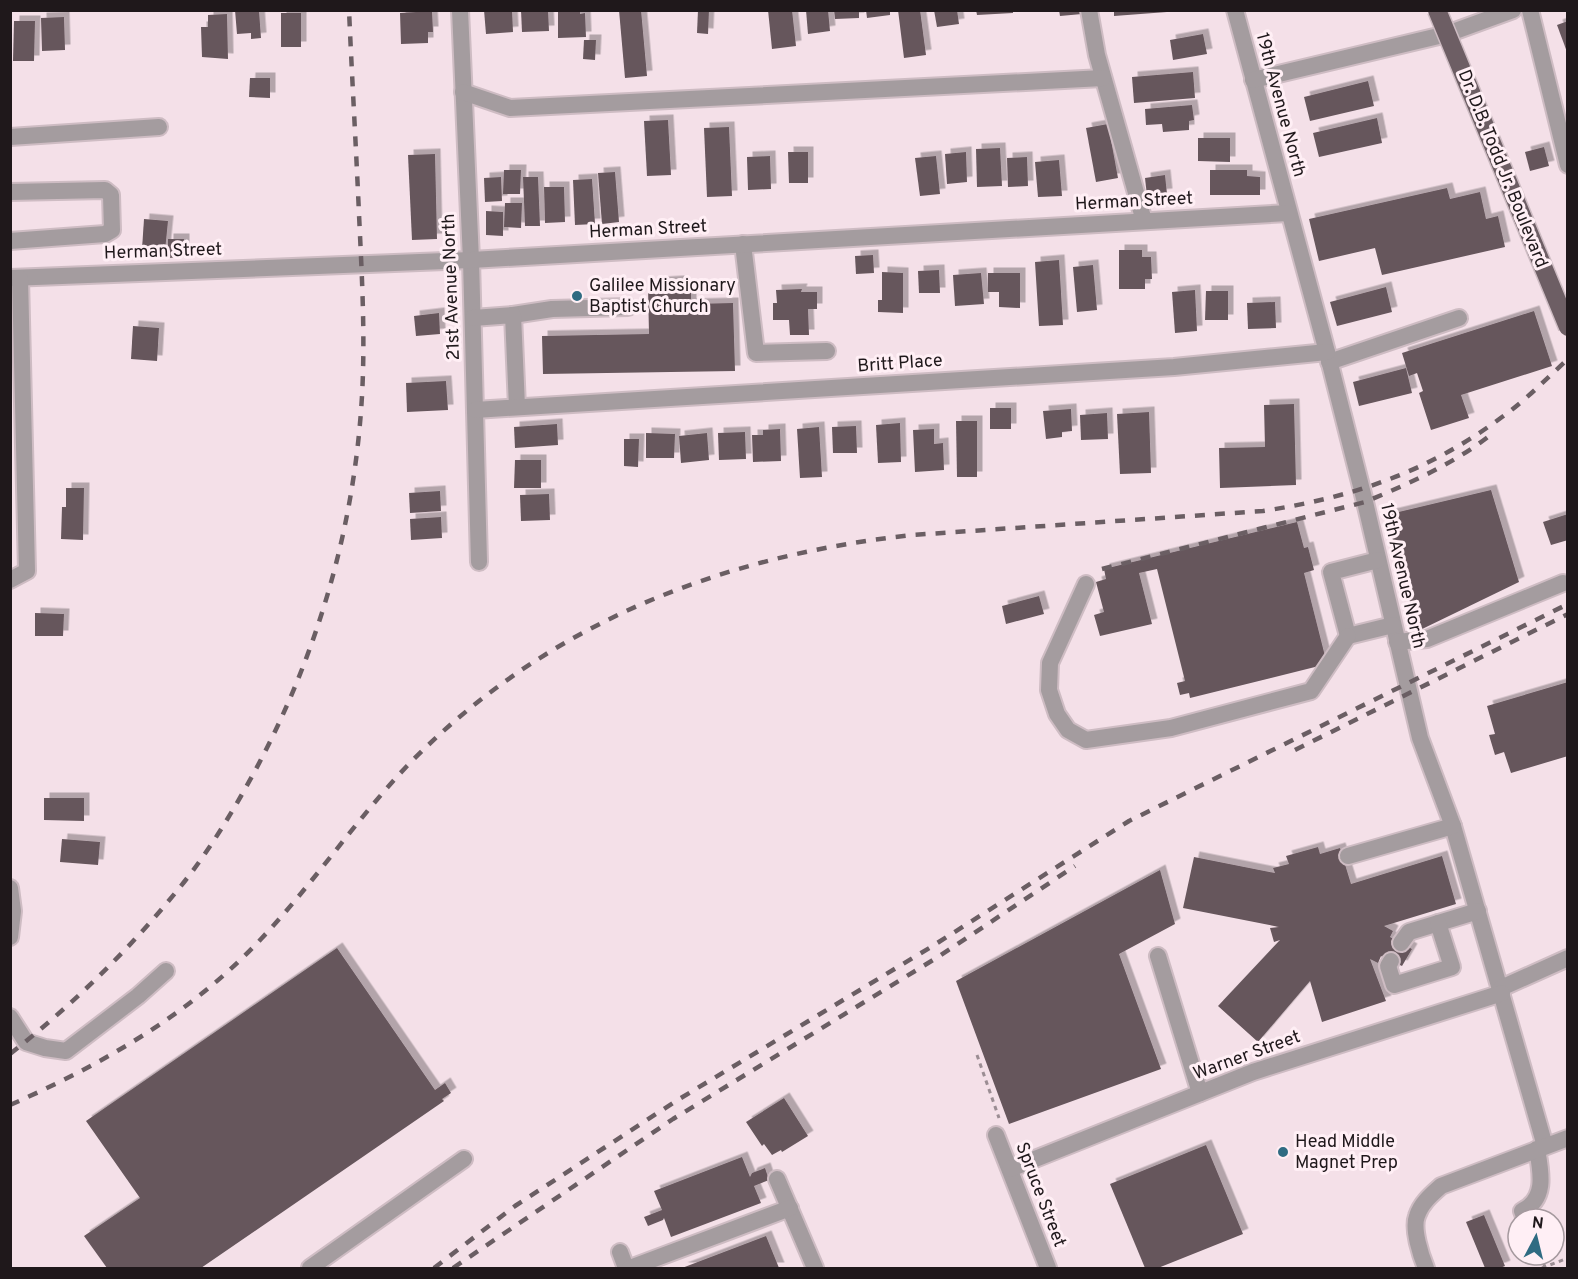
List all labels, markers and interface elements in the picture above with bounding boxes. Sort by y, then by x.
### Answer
street label: 19th Avenue North [1250,30,1310,180]
street label: Dr. D.B. Todd Jr. Boulevard [1452,67,1552,271]
street label: Herman Street [1074,187,1194,217]
street label: 21st Avenue North [438,213,466,361]
street label: Herman Street [588,215,708,245]
street label: Herman Street [103,238,223,266]
place label: Galilee Missionary Baptist Church [589,275,736,319]
marker: Galilee Missionary Baptist Church [570,289,584,303]
street label: Britt Place [857,350,943,378]
street label: 19th Avenue North [1374,501,1430,651]
street label: Warner Street [1190,1026,1304,1086]
place label: Head Middle Magnet Prep [1295,1131,1398,1175]
street label: Spruce Street [1009,1139,1071,1251]
marker: Head Middle Magnet Prep [1276,1145,1290,1159]
north arrow [1506,1207,1566,1267]
text: N [1531,1213,1545,1235]

